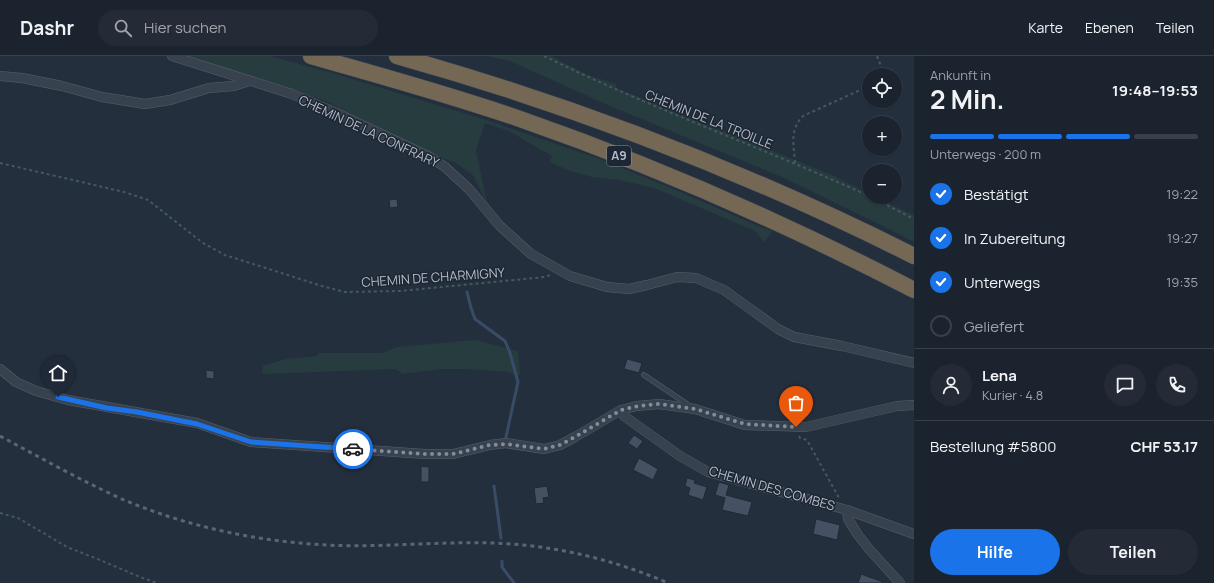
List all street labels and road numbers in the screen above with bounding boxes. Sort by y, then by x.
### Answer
street label: CHEMIN DE LA TROILLE [642,85,776,153]
street label: CHEMIN DE LA CONFRARY [296,90,443,172]
road number: A9 [607,146,631,166]
street label: CHEMIN DE CHARMIGNY [361,263,506,291]
street label: CHEMIN DES COMBES [707,461,837,515]

